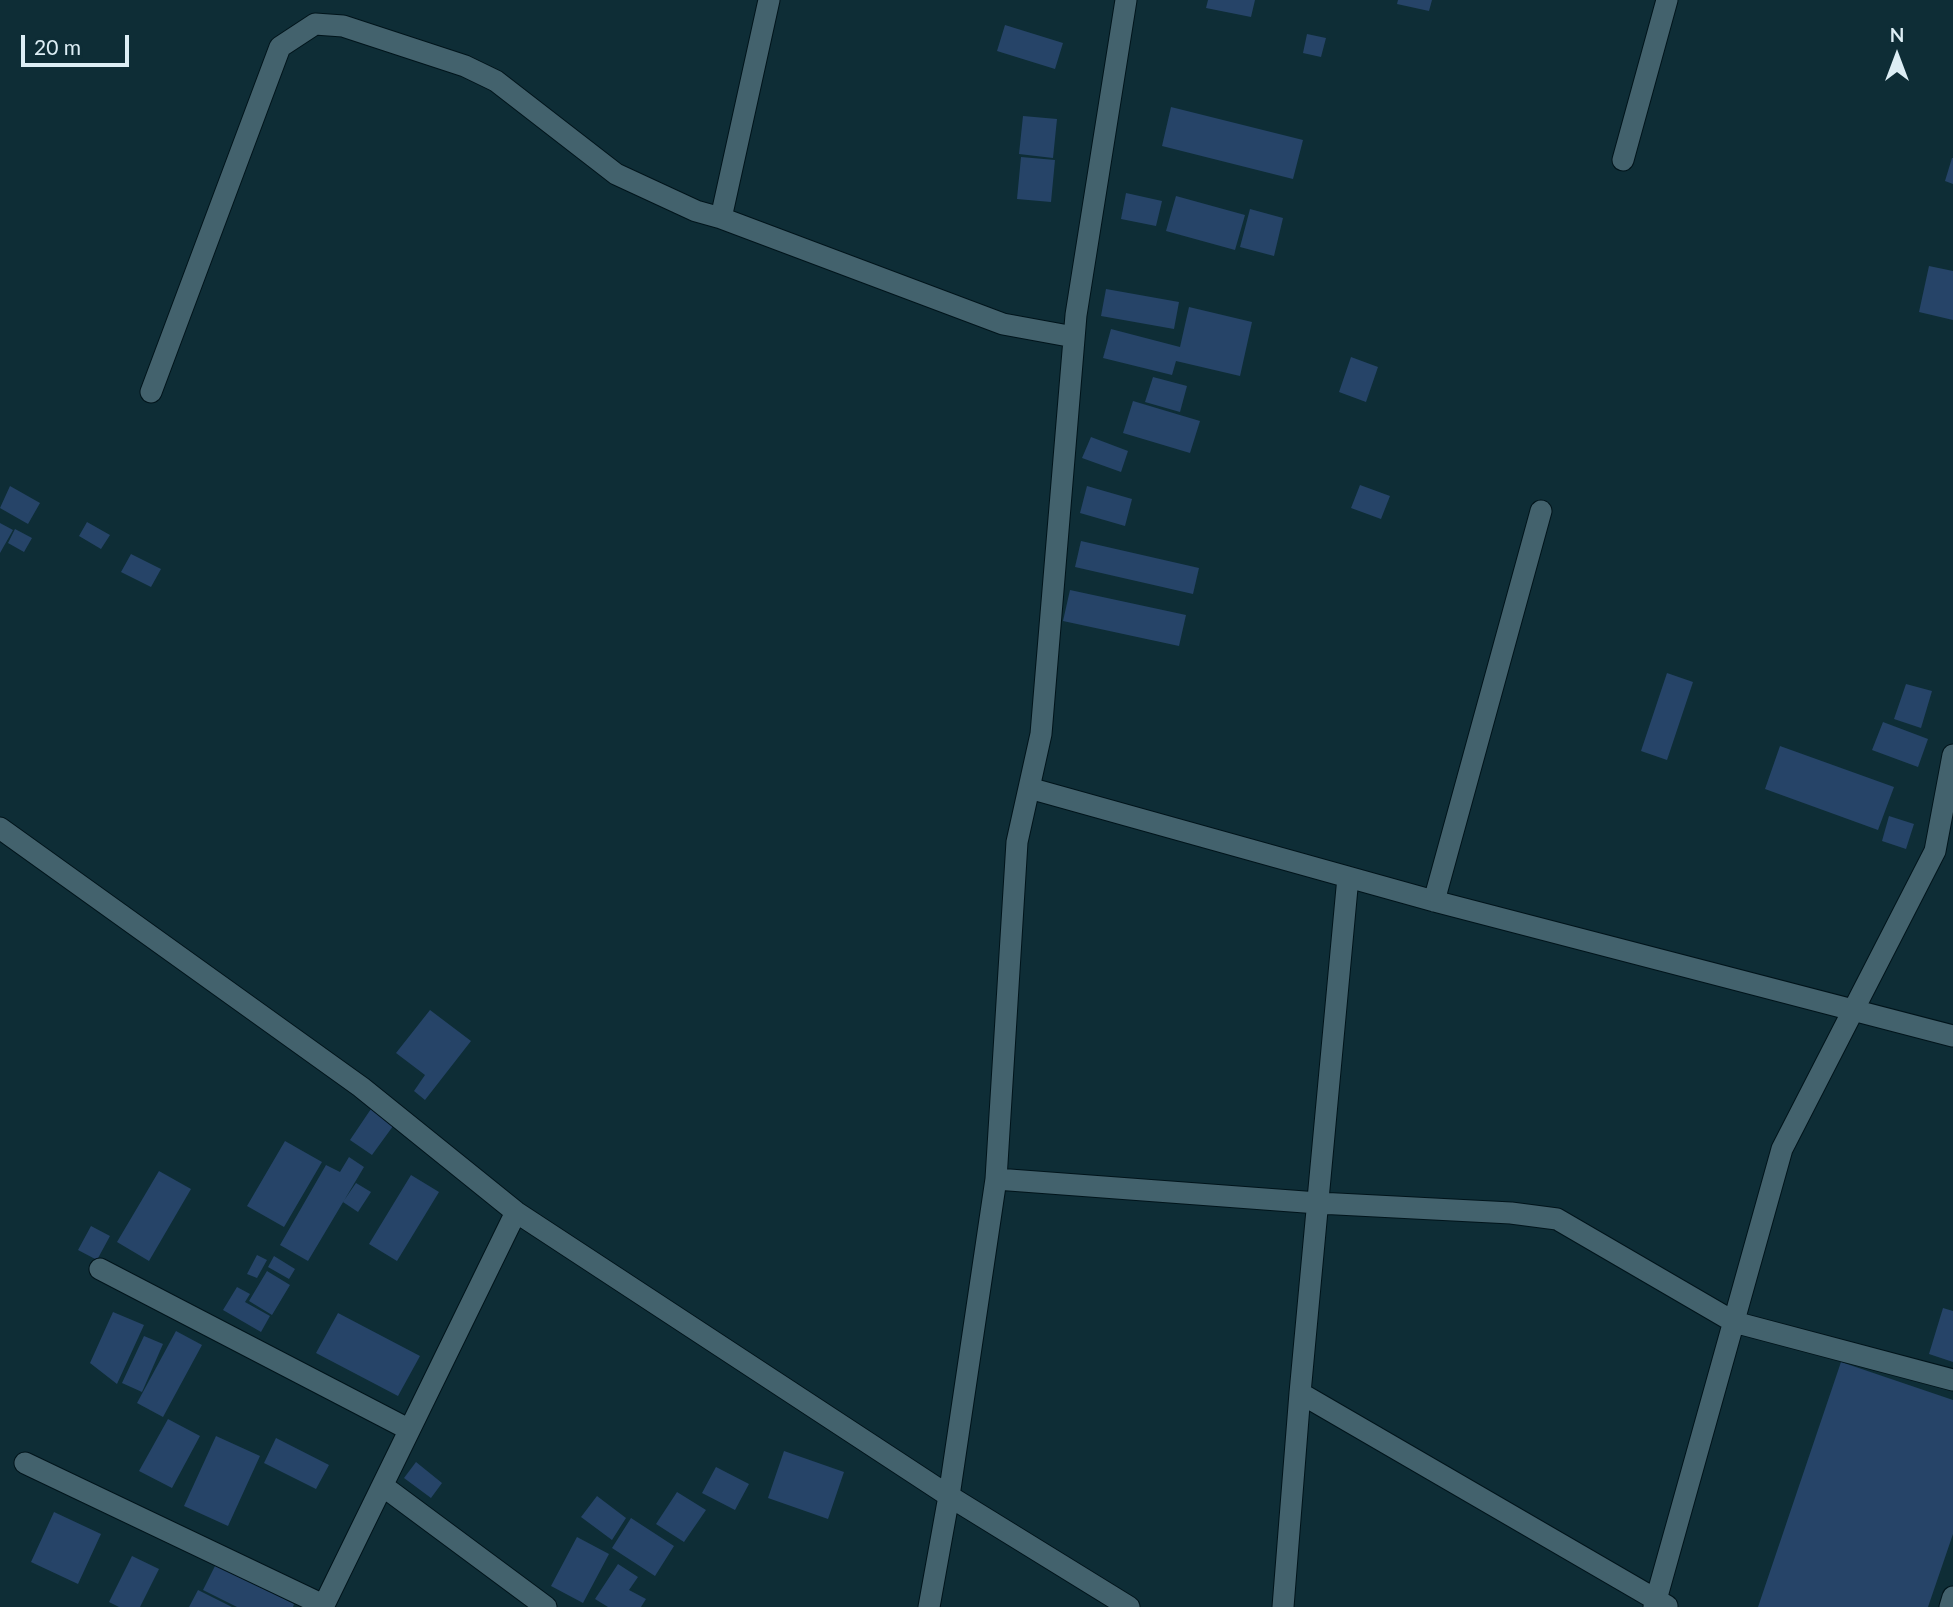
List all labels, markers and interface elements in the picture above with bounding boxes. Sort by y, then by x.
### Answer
scale bar [24,21,133,65]
north arrow [1862,21,1932,91]
text: N [1890,23,1904,46]
text: 20 m [34,34,81,59]

